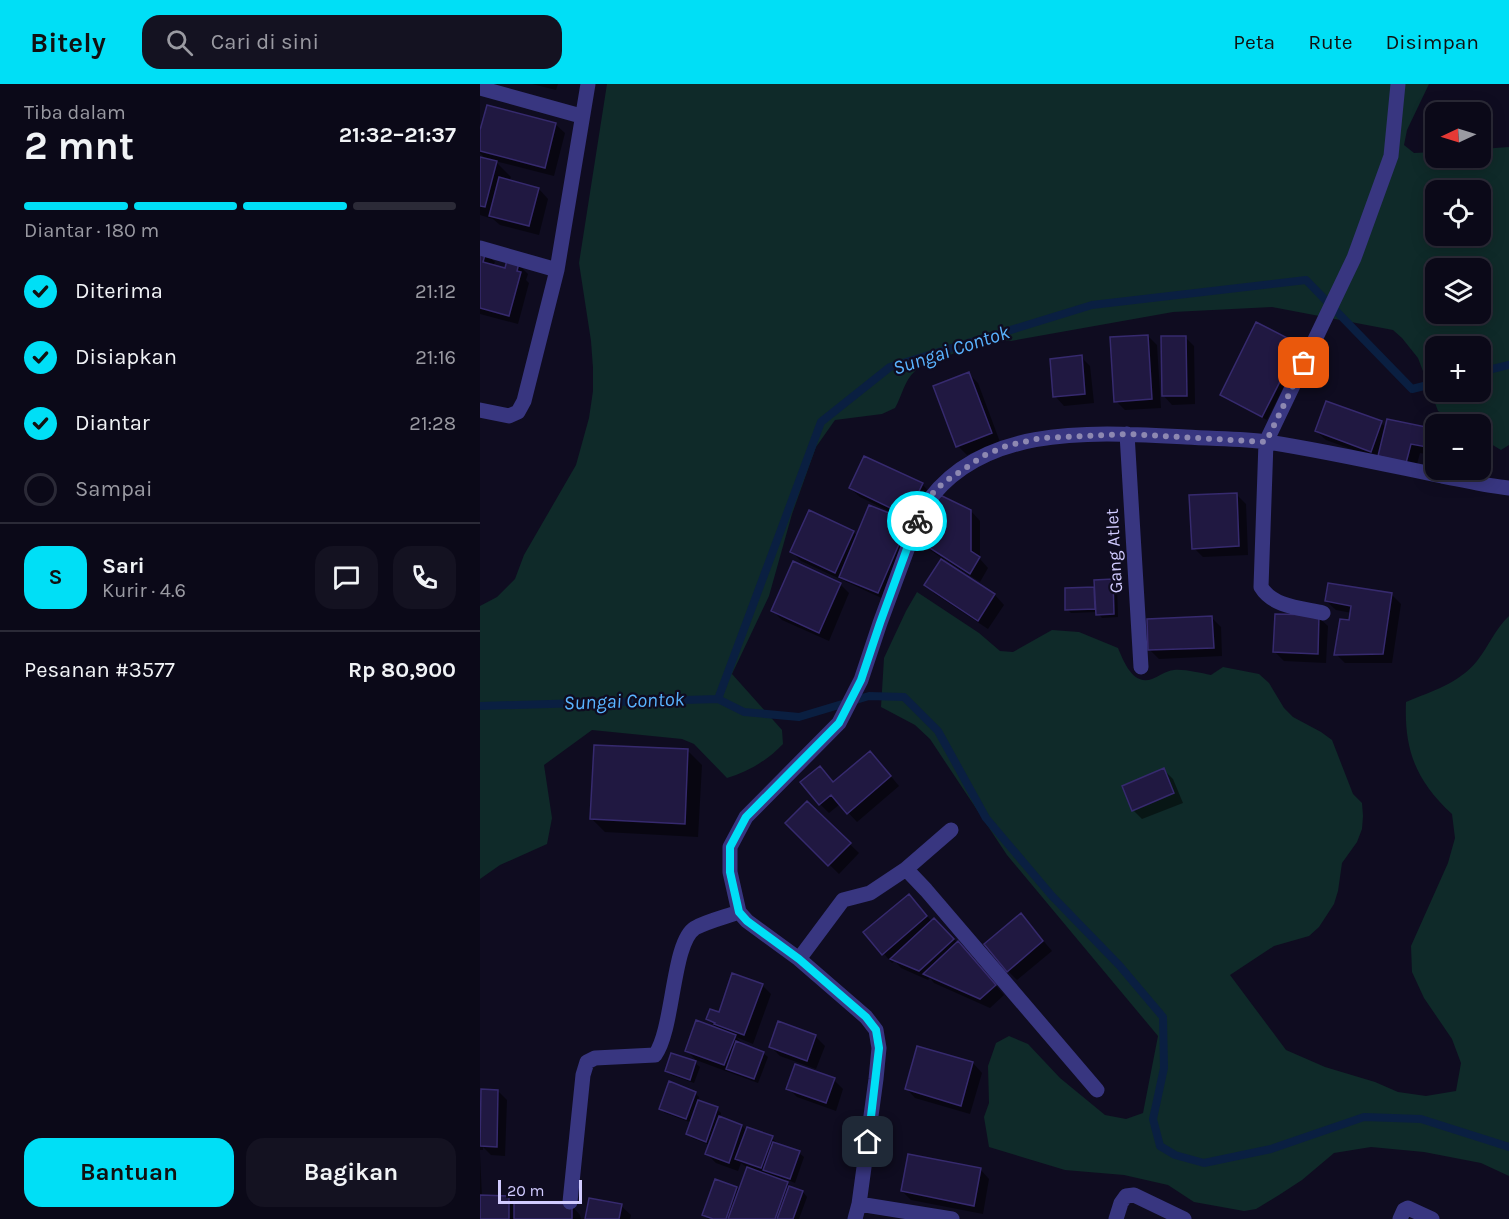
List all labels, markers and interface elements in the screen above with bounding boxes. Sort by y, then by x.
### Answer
search box [142,15,562,69]
text: Bitely [30,26,106,59]
icon: search [163,26,196,59]
text: Cari di sini [211,29,319,55]
text: Peta [1233,30,1275,54]
text: Rute [1308,30,1352,54]
text: Disimpan [1385,30,1479,54]
text: Tiba dalam [24,101,126,124]
north arrow [1425,102,1491,168]
map controls [1425,102,1491,480]
text: 21:32–21:37 [339,122,456,148]
text: 2 mnt [24,123,134,169]
button: locate [1425,180,1491,246]
text: Diantar · 180 m [24,219,159,242]
button: layers [1425,258,1491,324]
icon: check [24,275,57,308]
text: Diterima [75,278,163,304]
text: 21:12 [415,280,456,303]
water label: Sungai Contok [890,320,1013,380]
button: + [1425,336,1491,402]
pin [1278,337,1329,388]
icon: check [24,341,57,374]
text: Disiapkan [75,344,177,370]
text: 21:16 [415,346,456,369]
icon: bag [1287,346,1320,379]
icon: check [24,407,57,440]
text: Diantar [75,410,150,436]
text: 21:28 [409,412,456,435]
button: − [1425,414,1491,480]
text: Sampai [75,476,153,502]
courier [887,491,947,551]
icon: bike [901,505,934,538]
street label: Gang Atlet [1101,508,1127,594]
button: chat [315,546,378,609]
button: phone [393,546,456,609]
text: Sari [102,553,145,579]
text: S [48,564,63,590]
text: Kurir · 4.6 [102,579,186,602]
text: Pesanan #3577 [24,657,175,683]
text: Rp 80,900 [348,657,456,683]
water label: Sungai Contok [563,687,686,715]
pin [842,1116,893,1167]
icon: home [851,1125,884,1158]
button: Bantuan [24,1138,234,1207]
button: Bagikan [246,1138,456,1207]
scale bar [498,1177,582,1204]
text: 20 m [507,1181,545,1200]

